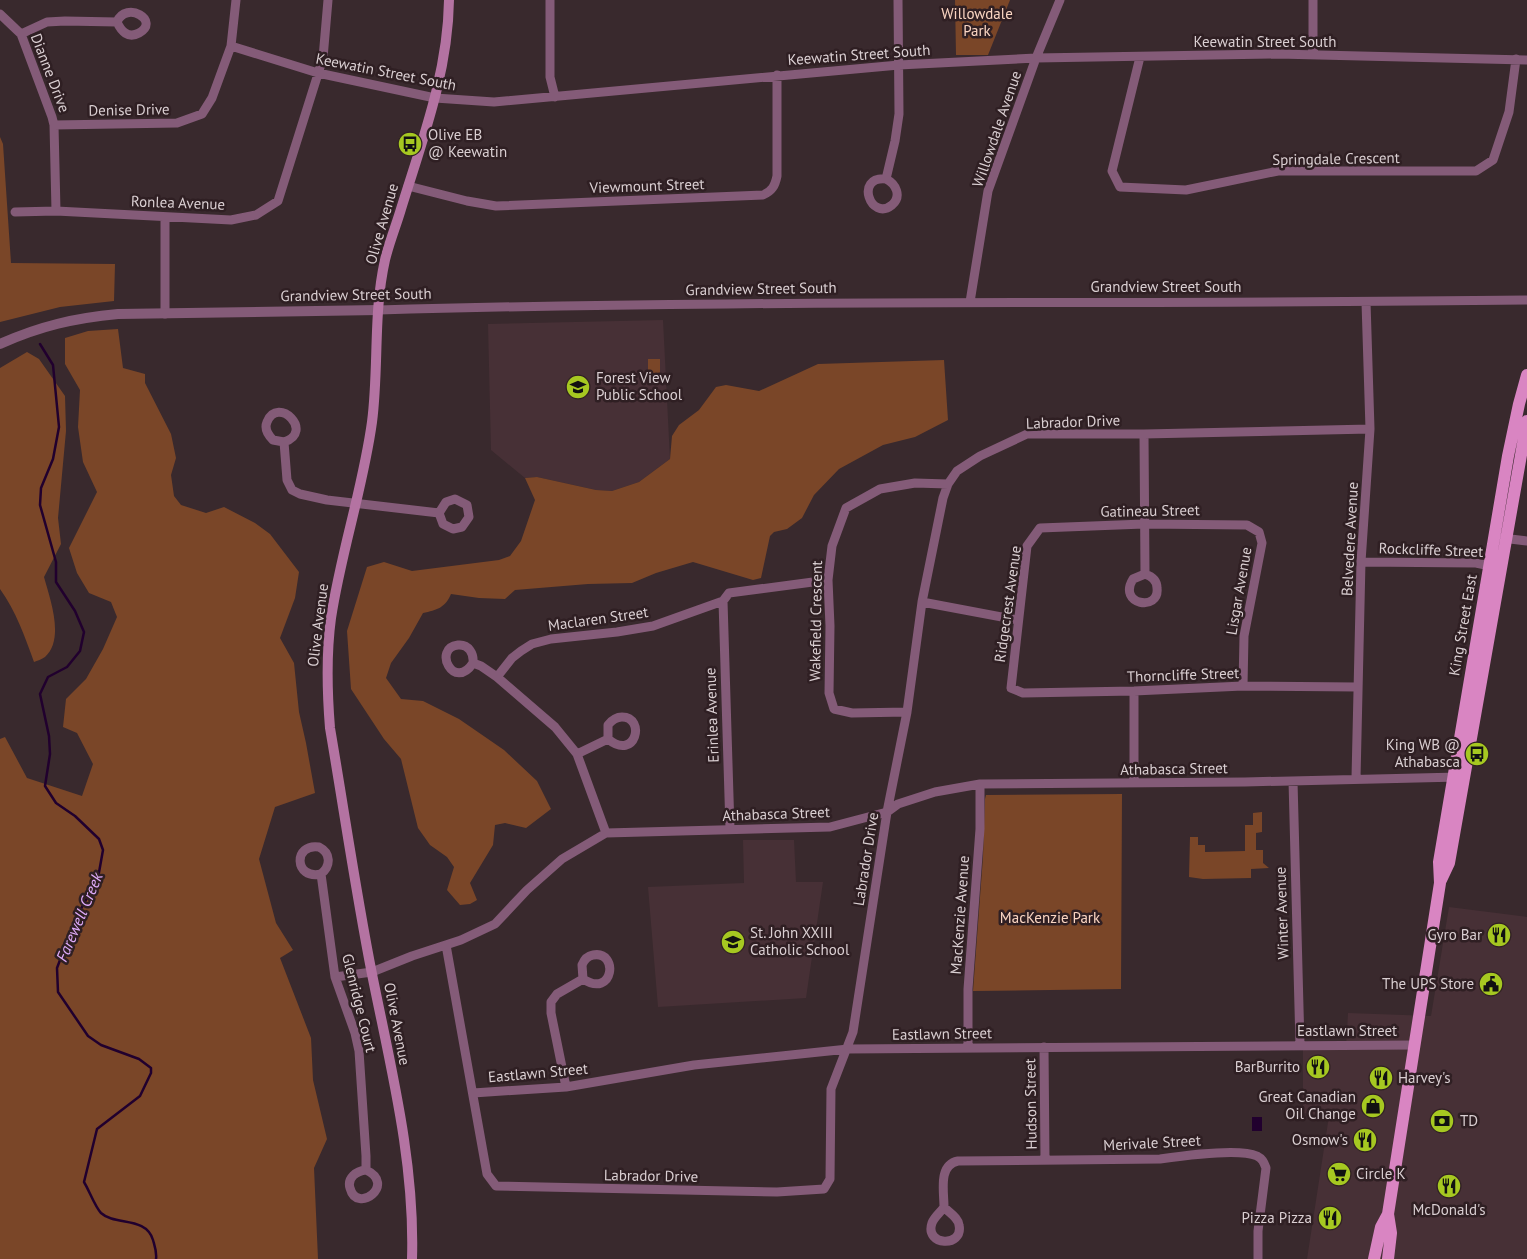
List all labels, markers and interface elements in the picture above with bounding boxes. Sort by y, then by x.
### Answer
park label: Willowdale Park [941,4,1013,40]
street label: Dianne Drive [27,31,74,115]
street label: Keewatin Street South [1194,32,1336,51]
street label: Keewatin Street South [787,40,931,69]
street label: Keewatin Street South [314,49,458,94]
street label: Willowdale Avenue [968,68,1025,190]
street label: Denise Drive [88,99,170,120]
place label: Olive EB @ Keewatin [428,125,507,161]
bus stop icon: Olive EB @ Keewatin [397,131,423,157]
street label: Springdale Crescent [1272,148,1400,169]
street label: Viewmount Street [588,174,705,197]
street label: Olive Avenue [361,181,402,267]
street label: Ronlea Avenue [131,191,225,214]
street label: Grandview Street South [1090,277,1242,296]
street label: Grandview Street South [685,278,837,299]
street label: Grandview Street South [280,284,432,305]
place label: Forest View Public School [596,368,683,404]
school or university icon: Forest View Public School [565,374,591,400]
street label: Labrador Drive [1025,410,1120,433]
street label: Belvedere Avenue [1337,481,1362,597]
street label: Gatineau Street [1100,500,1200,521]
street label: Rockcliffe Street [1378,538,1484,561]
street label: Ridgecrest Avenue [990,544,1025,664]
street label: Lisgar Avenue [1221,545,1256,636]
street label: Wakefield Crescent [805,560,826,682]
street label: King Street East [1444,573,1481,677]
street label: Olive Avenue [303,582,332,668]
street label: Maclaren Street [547,602,649,635]
street label: Thorncliffe Street [1126,663,1239,686]
street label: Erinlea Avenue [700,667,723,763]
place label: King WB @ Athabasca [1386,735,1460,771]
bus stop icon: King WB @ Athabasca [1464,741,1490,767]
street label: Athabasca Street [1120,758,1228,779]
street label: Athabasca Street [722,802,830,825]
street label: Labrador Drive [849,811,882,907]
street label: MacKenzie Avenue [946,855,973,975]
street label: Winter Avenue [1270,866,1293,960]
water label: Farewell Creek [51,869,107,965]
park label: MacKenzie Park [1000,908,1101,927]
restaurant icon: Gyro Bar [1486,922,1512,948]
place label: St. John XXIII Catholic School [750,923,850,959]
place label: Gyro Bar [1427,925,1482,944]
school or university icon: St. John XXIII Catholic School [720,929,746,955]
street label: Glenridge Court [338,952,381,1054]
public building icon: The UPS Store [1478,971,1504,997]
place label: The UPS Store [1382,974,1474,993]
street label: Olive Avenue [380,981,415,1067]
street label: Eastlawn Street [1297,1021,1397,1040]
street label: Eastlawn Street [892,1023,992,1044]
restaurant icon: BarBurrito [1305,1054,1331,1080]
place label: BarBurrito [1235,1057,1300,1076]
street label: Hudson Street [1020,1058,1041,1150]
street label: Eastlawn Street [487,1059,589,1086]
restaurant icon: Harvey's [1368,1065,1394,1091]
place label: Harvey's [1398,1068,1451,1087]
place label: Great Canadian Oil Change [1258,1087,1356,1123]
shop icon: Great Canadian Oil Change [1360,1093,1386,1119]
bank icon: TD [1429,1108,1455,1134]
place label: TD [1460,1111,1478,1130]
restaurant icon: Osmow's [1352,1127,1378,1153]
street label: Merivale Street [1103,1130,1201,1155]
place label: Osmow's [1292,1130,1348,1149]
supermarket icon: Circle K [1326,1161,1352,1187]
place label: Circle K [1356,1164,1406,1183]
street label: Labrador Drive [604,1165,698,1186]
restaurant icon: McDonald's [1436,1173,1462,1199]
place label: McDonald's [1412,1200,1486,1219]
restaurant icon: Pizza Pizza [1317,1205,1343,1231]
place label: Pizza Pizza [1241,1208,1312,1227]

